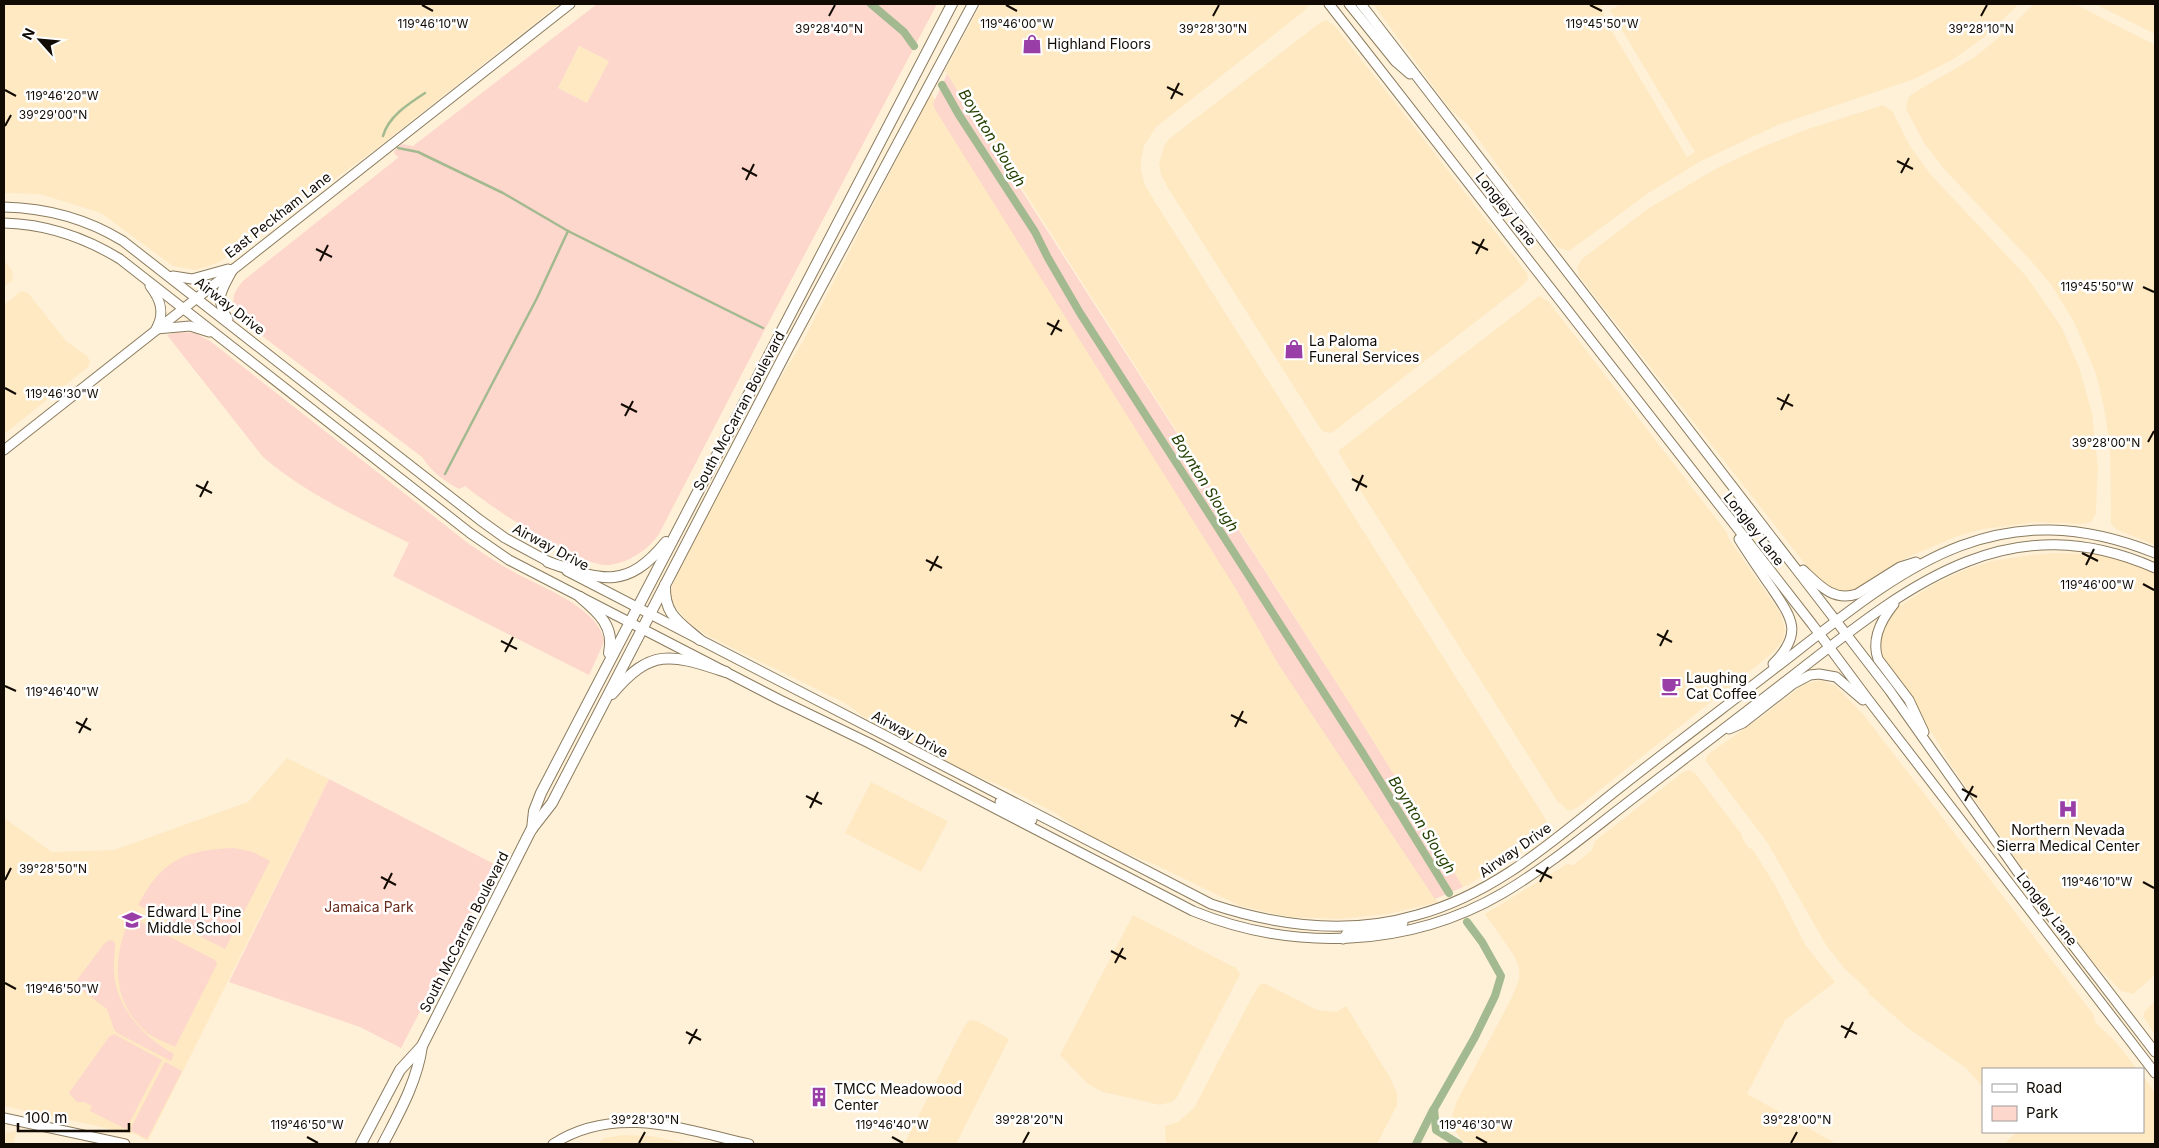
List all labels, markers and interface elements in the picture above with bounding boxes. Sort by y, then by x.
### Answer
north arrow [15,15,65,65]
text: 119°46'10"W [398,16,469,31]
text: 119°46'00"W [980,16,1054,31]
text: 119°45'50"W [1565,16,1639,31]
text: 39°28'40"N [795,21,863,36]
text: 39°28'30"N [1179,21,1247,36]
text: 39°28'10"N [1948,21,2014,36]
text: N [18,25,38,42]
shop icon: Highland Floors [1021,33,1043,55]
place label: Highland Floors [1047,35,1151,52]
water label: Boynton Slough [955,85,1030,190]
text: 119°46'20"W [25,88,99,103]
text: 39°29'00"N [19,107,87,122]
street label: East Peckham Lane [221,168,334,261]
street label: Longley Lane [1472,169,1540,249]
street label: Airway Drive [192,273,269,338]
text: 119°45'50"W [2060,279,2134,294]
street label: South McCarran Boulevard [689,328,788,494]
place label: La Paloma Funeral Services [1309,332,1419,365]
shop icon: La Paloma Funeral Services [1283,338,1305,360]
text: 119°46'30"W [25,386,99,401]
water label: Boynton Slough [1168,430,1243,535]
text: 39°28'00"N [2072,435,2140,450]
street label: Longley Lane [1720,489,1788,569]
street label: Airway Drive [510,519,592,574]
text: 119°46'00"W [2060,577,2134,592]
place label: Laughing Cat Coffee [1686,669,1757,702]
cafe icon: Laughing Cat Coffee [1660,675,1682,697]
text: 119°46'40"W [26,684,99,699]
street label: Airway Drive [869,706,951,761]
water label: Boynton Slough [1385,772,1460,877]
hospital icon: Northern Nevada Sierra Medical Center [2057,798,2079,820]
street label: Airway Drive [1475,818,1554,881]
place label: Northern Nevada Sierra Medical Center [1996,821,2140,854]
street label: South McCarran Boulevard [415,848,512,1015]
text: 39°28'50"N [19,861,87,876]
street label: Longley Lane [2013,869,2081,949]
text: 119°46'10"W [2062,874,2133,889]
park label: Jamaica Park [324,898,414,915]
place label: Edward L Pine Middle School [147,903,241,936]
school or university icon: Edward L Pine Middle School [121,909,143,931]
text: 119°46'50"W [25,981,99,996]
legend [1982,1068,2144,1133]
text: Road [2026,1078,2062,1097]
place label: TMCC Meadowood Center [834,1080,962,1113]
building icon: TMCC Meadowood Center [808,1086,830,1108]
scale bar [18,1100,129,1132]
text: Park [2026,1103,2059,1122]
text: 100 m [25,1108,67,1127]
text: 39°28'30"N [611,1112,679,1127]
text: 39°28'20"N [995,1112,1063,1127]
text: 39°28'00"N [1763,1112,1831,1127]
text: 119°46'50"W [270,1117,344,1132]
text: 119°46'40"W [856,1117,929,1132]
text: 119°46'30"W [1439,1117,1513,1132]

